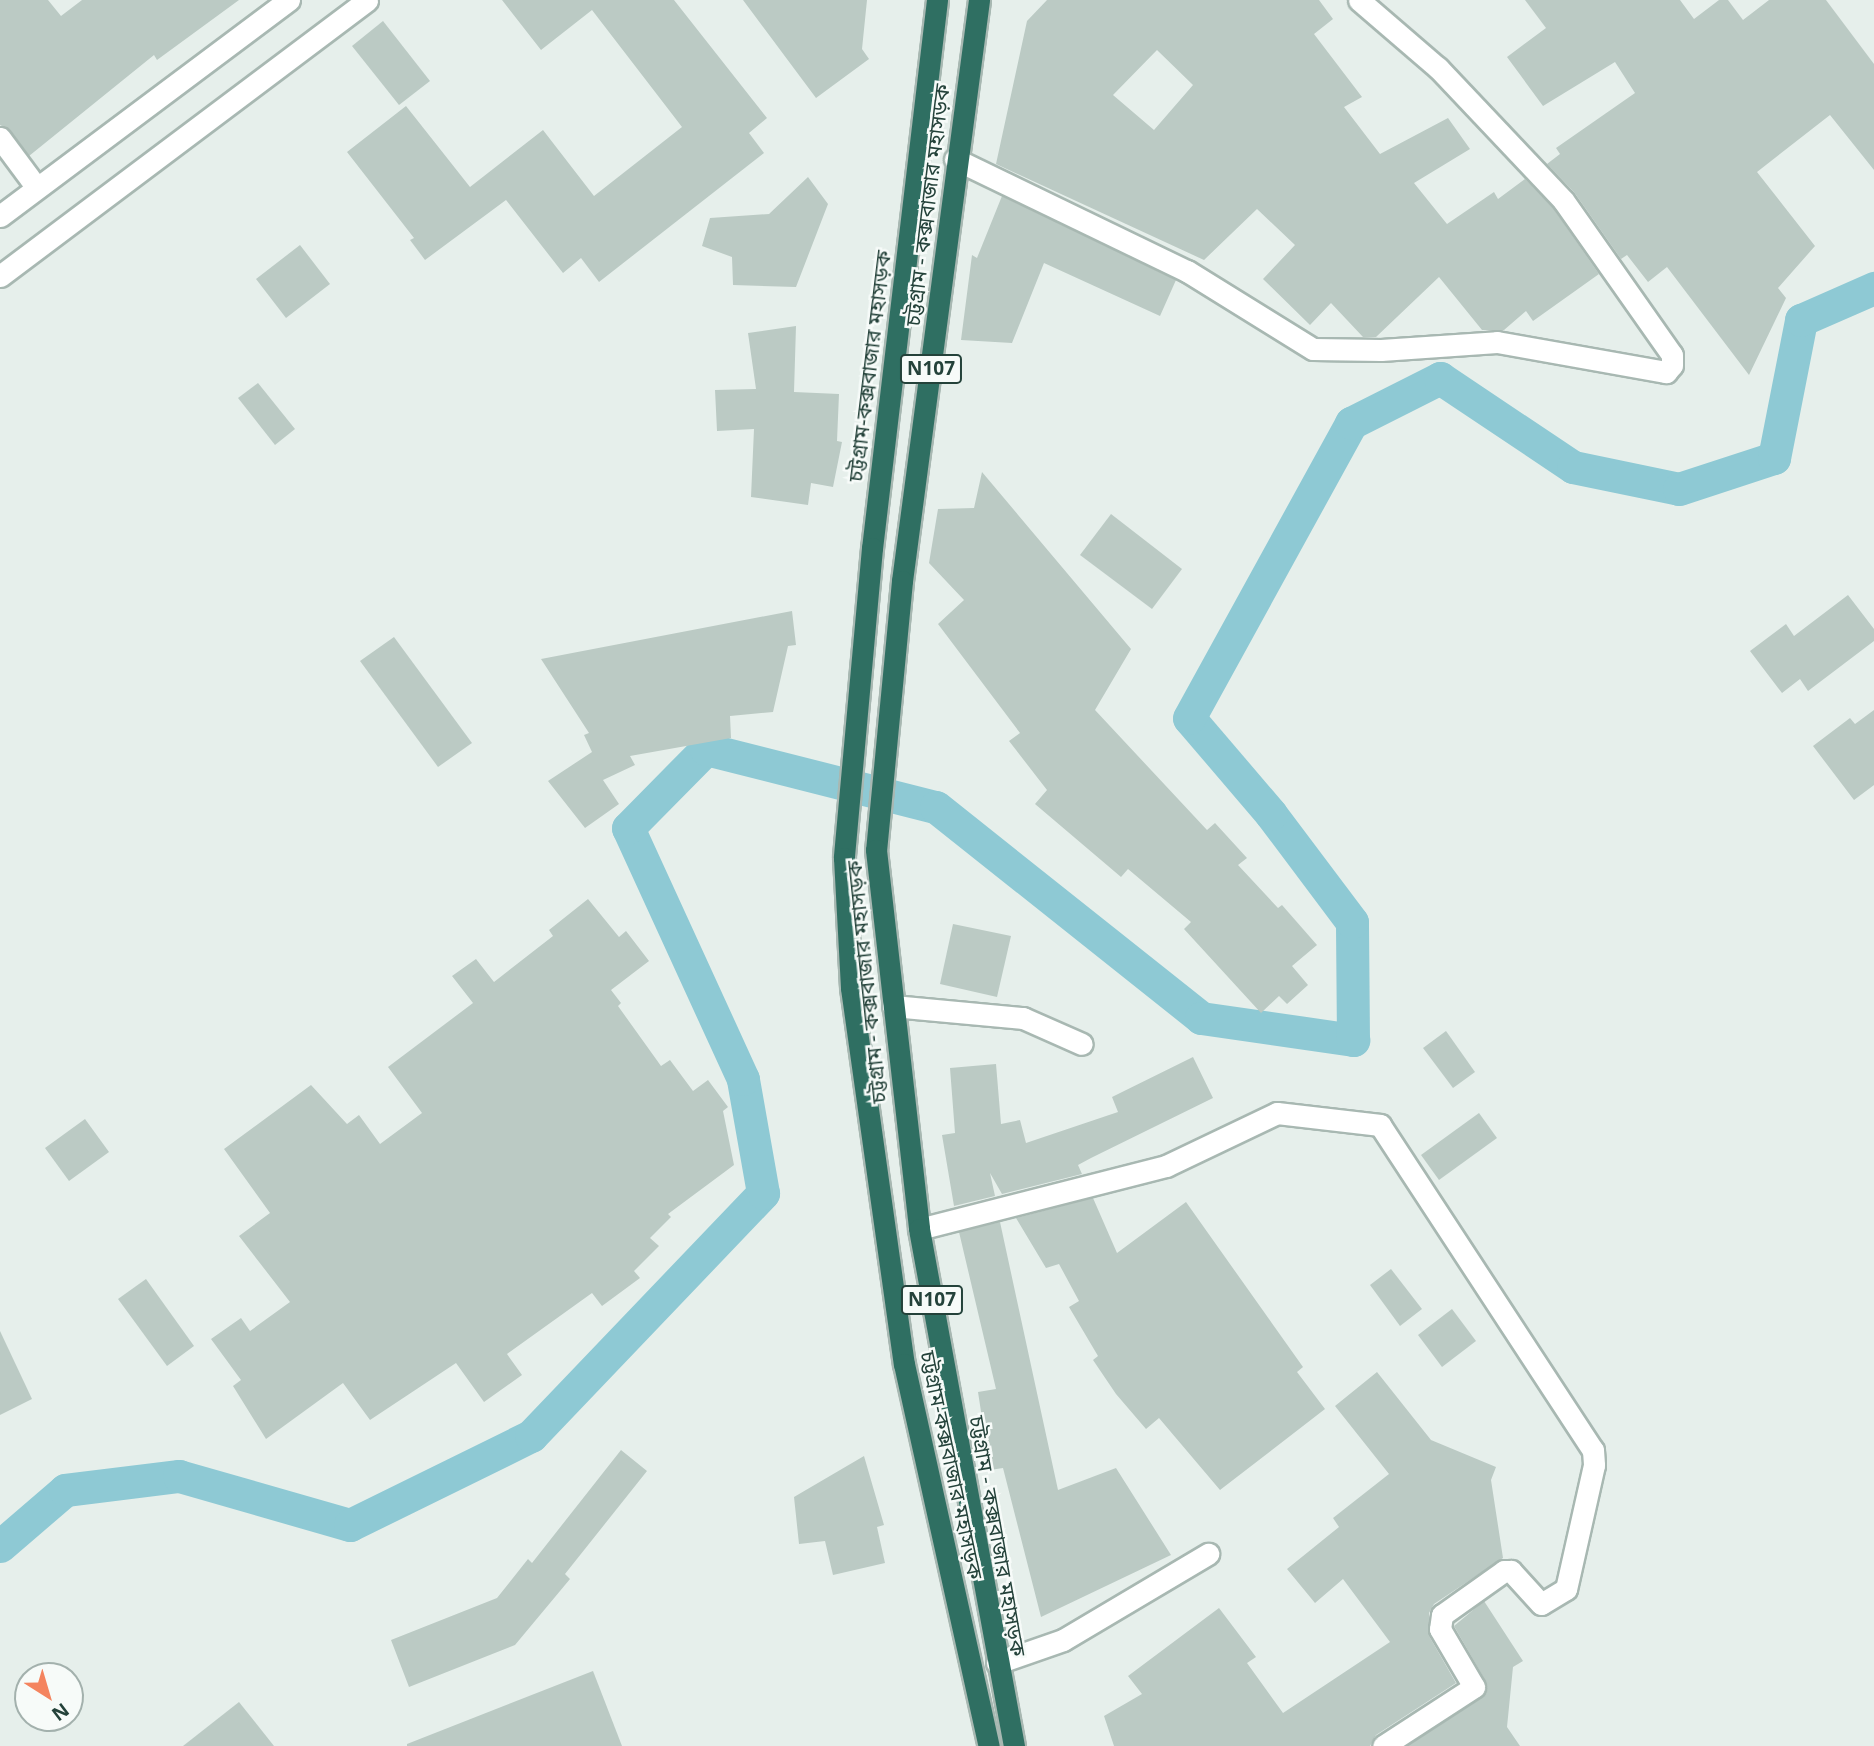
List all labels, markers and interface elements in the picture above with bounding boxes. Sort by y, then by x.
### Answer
street label: চট্টগ্রাম - কক্সবাজার মহাসড়ক [900,82,954,328]
street label: চট্টগ্রাম-কক্সবাজার মহাসড়ক [842,249,896,483]
road number: N107 [900,354,962,384]
street label: চট্টগ্রাম - কক্সবাজার মহাসড়ক [841,859,891,1105]
road number: N107 [900,1284,964,1316]
street label: চট্টগ্রাম-কক্সবাজার মহাসড়ক [915,1348,989,1582]
street label: চট্টগ্রাম - কক্সবাজার মহাসড়ক [964,1414,1032,1658]
north arrow [14,1662,84,1732]
text: N [46,1697,74,1727]

